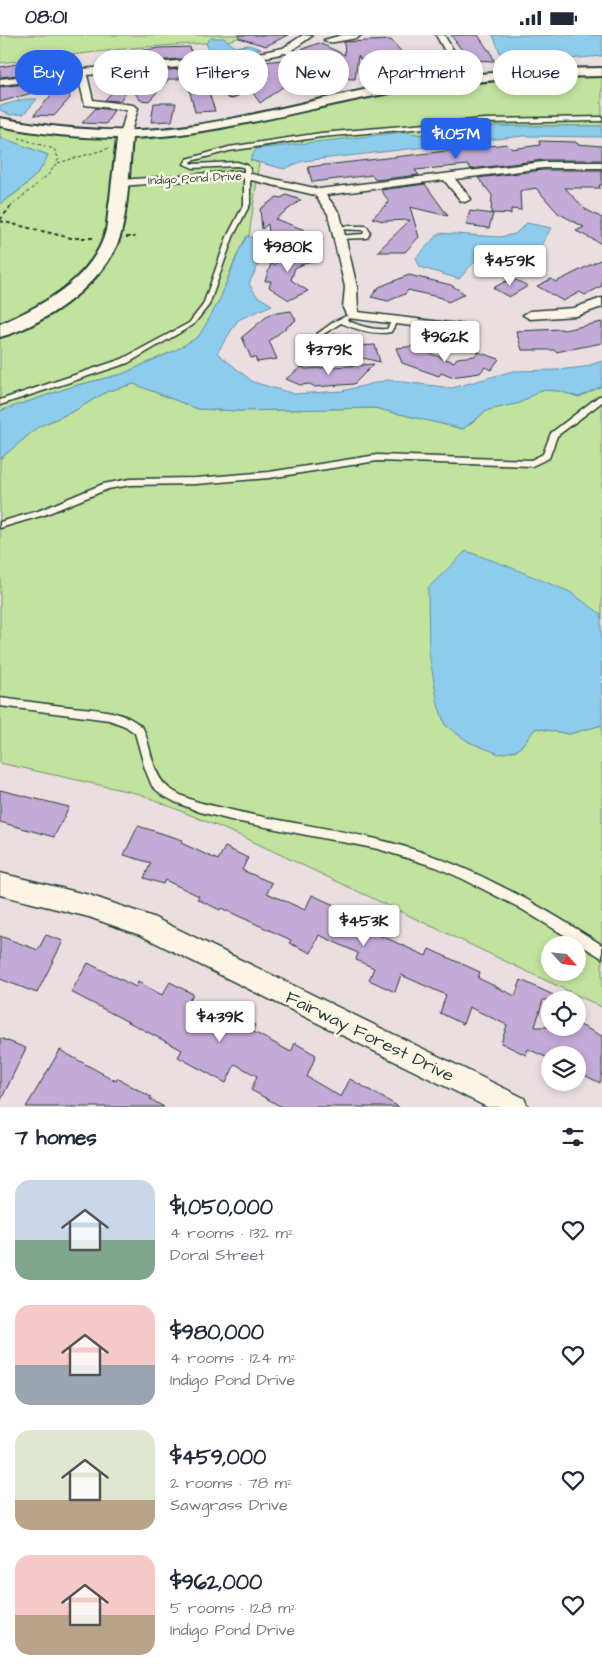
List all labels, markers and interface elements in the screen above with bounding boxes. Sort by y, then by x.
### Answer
text: 08:01 [25,4,67,31]
chip: Buy [15,50,83,95]
chip: Rent [93,50,168,95]
chip: Filters [178,50,268,95]
chip: New [278,50,349,95]
chip: Apartment [359,50,483,95]
chip: House [493,50,578,95]
pin: $1.05M [415,117,497,160]
text: $1.05M [432,123,480,145]
street label: Indigo Pond Drive [148,168,243,190]
pin: $980K [253,231,323,273]
text: $980K [264,236,312,258]
pin: $459K [475,245,545,287]
text: $459K [485,250,535,272]
pin: $962K [410,321,480,363]
text: $962K [422,326,468,348]
pin: $379K [294,333,364,376]
text: $379K [306,339,352,361]
pin: $453K [329,905,399,947]
text: $453K [340,910,388,932]
north arrow [541,936,586,981]
map controls [541,936,586,1091]
street label: Fairway Forest Drive [281,985,458,1089]
button: locate [541,991,586,1036]
pin: $439K [185,1001,255,1043]
text: $439K [197,1006,243,1028]
button: layers [541,1046,586,1091]
text: 7 homes [15,1123,97,1152]
icon: filters [559,1123,587,1151]
text: $1,050,000 [170,1193,273,1222]
icon: home [55,1200,115,1260]
icon: heart [559,1216,587,1244]
text: 4 rooms · 132 m² [170,1222,294,1244]
text: Doral Street [170,1244,265,1266]
text: $980,000 [170,1318,264,1347]
icon: home [55,1325,115,1385]
icon: heart [559,1341,587,1369]
text: 4 rooms · 124 m² [170,1347,297,1369]
text: Indigo Pond Drive [170,1369,295,1391]
text: $459,000 [170,1443,266,1472]
icon: home [55,1450,115,1510]
icon: heart [559,1466,587,1494]
text: 2 rooms · 78 m² [170,1472,293,1494]
text: Sawgrass Drive [170,1494,288,1516]
text: $962,000 [170,1568,262,1597]
icon: home [55,1575,115,1635]
icon: heart [559,1591,587,1619]
text: 5 rooms · 128 m² [170,1597,297,1619]
text: Indigo Pond Drive [170,1619,295,1641]

